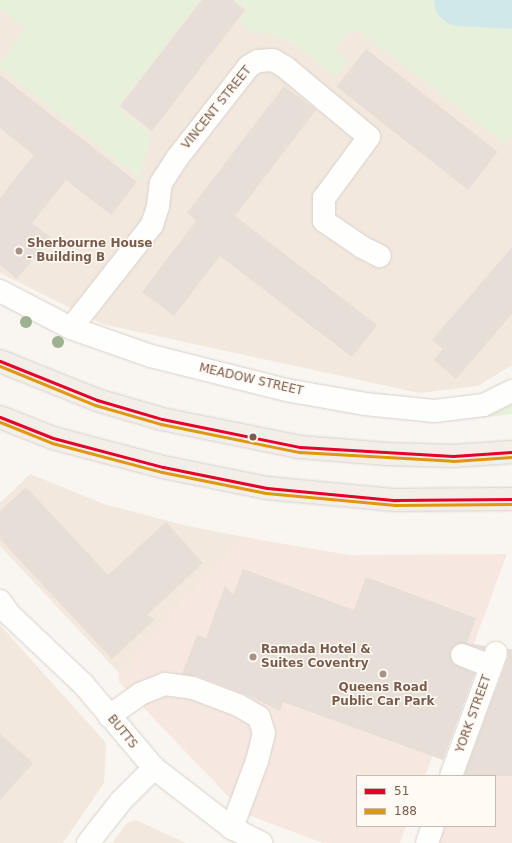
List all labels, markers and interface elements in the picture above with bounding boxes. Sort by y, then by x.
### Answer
street label: VINCENT STREET [179,64,255,152]
place label: Sherbourne House - Building B [27,237,153,265]
marker: Sherbourne House - Building B [14,246,24,256]
street label: MEADOW STREET [198,361,304,399]
unlabelled marker [248,432,258,442]
place label: Ramada Hotel & Suites Coventry [261,643,371,671]
marker: Ramada Hotel & Suites Coventry [248,652,258,662]
marker: Queens Road Public Car Park [378,669,388,679]
street label: YORK STREET [453,673,495,755]
place label: Queens Road Public Car Park [332,681,434,709]
street label: BUTTS [104,712,140,752]
legend [356,775,496,827]
text: 51 [394,784,409,798]
text: 188 [394,804,417,818]

